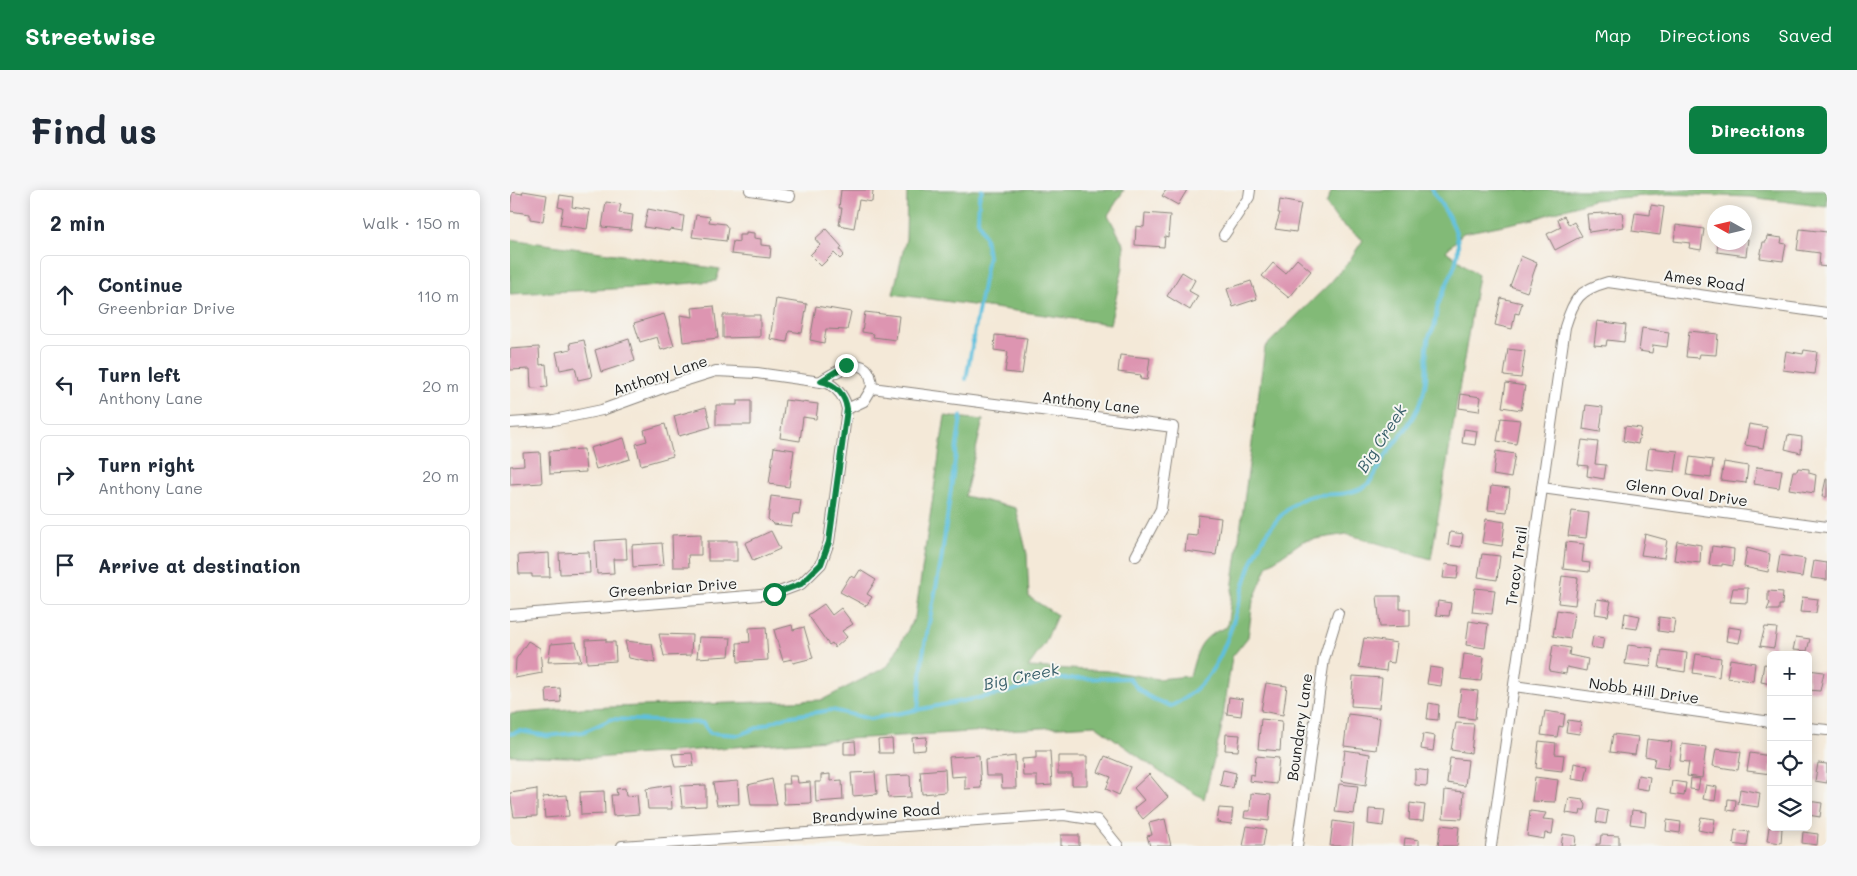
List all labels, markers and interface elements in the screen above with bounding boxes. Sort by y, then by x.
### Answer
text: Streetwise [25,20,155,51]
text: Map [1594,23,1631,47]
text: Directions [1659,23,1751,47]
text: Saved [1779,23,1832,47]
button: Directions [1689,106,1827,154]
text: Find us [30,107,157,153]
north arrow [1707,205,1752,250]
text: 2 min [50,209,105,236]
text: Walk · 150 m [362,212,460,233]
street label: Ames Road [1662,264,1746,296]
text: Continue [98,272,183,297]
icon: ahead [51,281,79,309]
text: 110 m [417,285,459,306]
text: Greenbriar Drive [98,297,235,318]
street label: Anthony Lane [610,350,710,400]
route end [835,354,858,377]
text: Turn left [98,362,181,387]
icon: left [51,371,79,399]
text: 20 m [422,375,459,396]
street label: Anthony Lane [1041,386,1141,418]
text: Anthony Lane [98,387,203,408]
water label: Big Creek [1351,400,1411,476]
text: Turn right [98,452,195,477]
icon: right [51,461,79,489]
text: 20 m [422,465,459,486]
street label: Glenn Oval Drive [1625,474,1749,510]
text: Anthony Lane [98,477,203,498]
street label: Tracy Trail [1501,525,1531,607]
icon: arrive [51,551,79,579]
text: Arrive at destination [98,553,301,578]
street label: Greenbriar Drive [608,573,738,601]
route start [763,583,786,606]
map controls [1767,651,1812,831]
button: + [1767,651,1812,696]
water label: Big Creek [981,658,1061,694]
street label: Boundary Lane [1282,672,1316,782]
street label: Nobb Hill Drive [1588,672,1700,708]
button: − [1767,696,1812,741]
button: locate [1767,741,1812,786]
button: layers [1767,786,1812,831]
street label: Brandywine Road [812,799,940,827]

